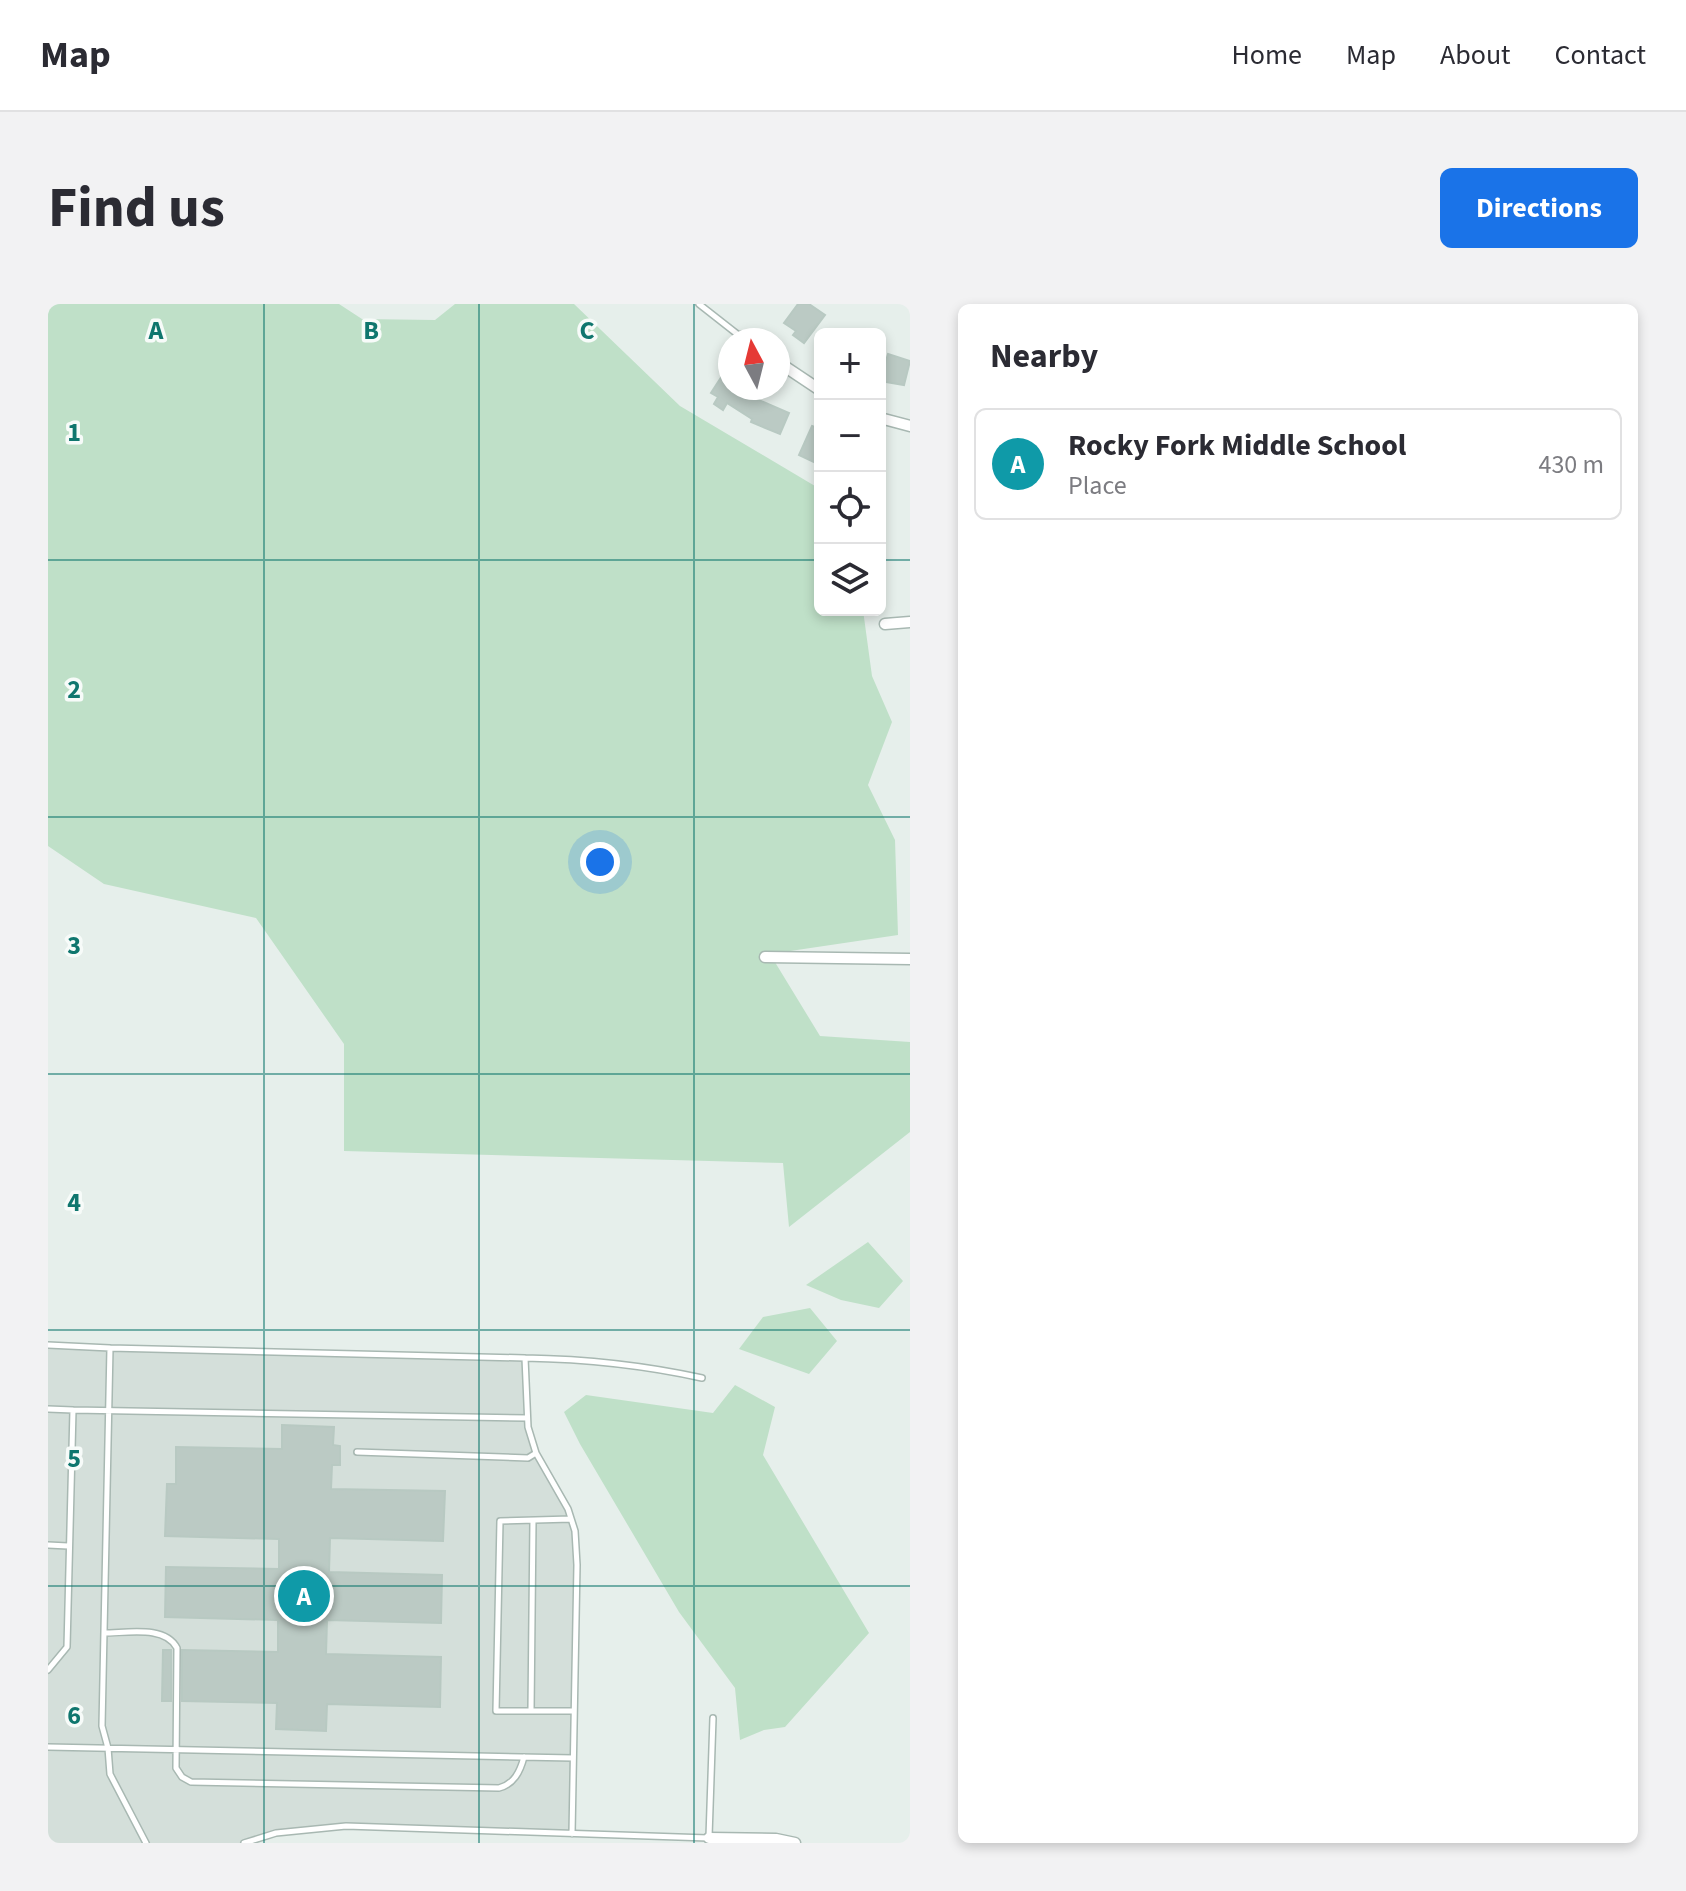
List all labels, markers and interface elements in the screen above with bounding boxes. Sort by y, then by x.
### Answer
text: Map [40,28,111,82]
text: Home [1231,35,1302,75]
text: Map [1346,35,1396,75]
text: About [1440,35,1511,75]
text: Contact [1555,35,1646,75]
button: Directions [1440,168,1638,248]
text: Find us [48,169,225,248]
text: A [148,312,165,349]
text: B [363,312,379,349]
text: C [579,312,595,349]
north arrow [718,328,790,400]
map controls [814,328,886,616]
button: + [814,328,886,400]
text: Nearby [990,332,1098,381]
button: − [814,400,886,472]
text: 1 [67,414,81,451]
text: Rocky Fork Middle School [1068,424,1406,467]
text: A [1011,446,1025,483]
text: 430 m [1538,446,1604,483]
text: Place [1068,467,1127,504]
button: locate [814,472,886,544]
button: layers [814,544,886,616]
text: 2 [67,671,81,708]
your location [580,842,620,882]
text: 3 [67,927,81,964]
text: 4 [67,1184,81,1221]
text: 5 [67,1440,81,1477]
pin: A [278,1566,330,1626]
text: 6 [67,1697,81,1734]

